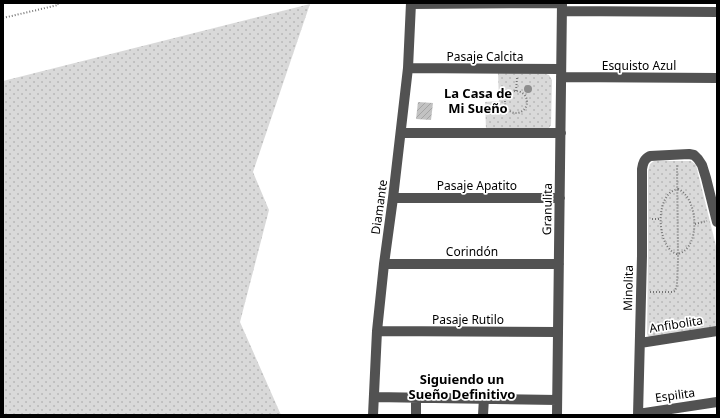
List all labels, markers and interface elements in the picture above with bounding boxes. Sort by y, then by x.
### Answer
street label: Pasaje Calcita [447,48,523,65]
street label: Esquisto Azul [602,57,676,74]
district label: La Casa de Mi Sueño [444,84,512,117]
street label: Pasaje Apatito [437,177,517,194]
street label: Diamante [367,178,391,235]
street label: Granulita [538,183,556,235]
street label: Corindón [446,243,498,260]
street label: Minolita [619,265,637,311]
street label: Pasaje Rutilo [432,311,504,328]
street label: Anfibolita [648,311,704,337]
district label: Siguiendo un Sueño Definitivo [409,370,515,403]
street label: Espilita [654,384,696,406]

